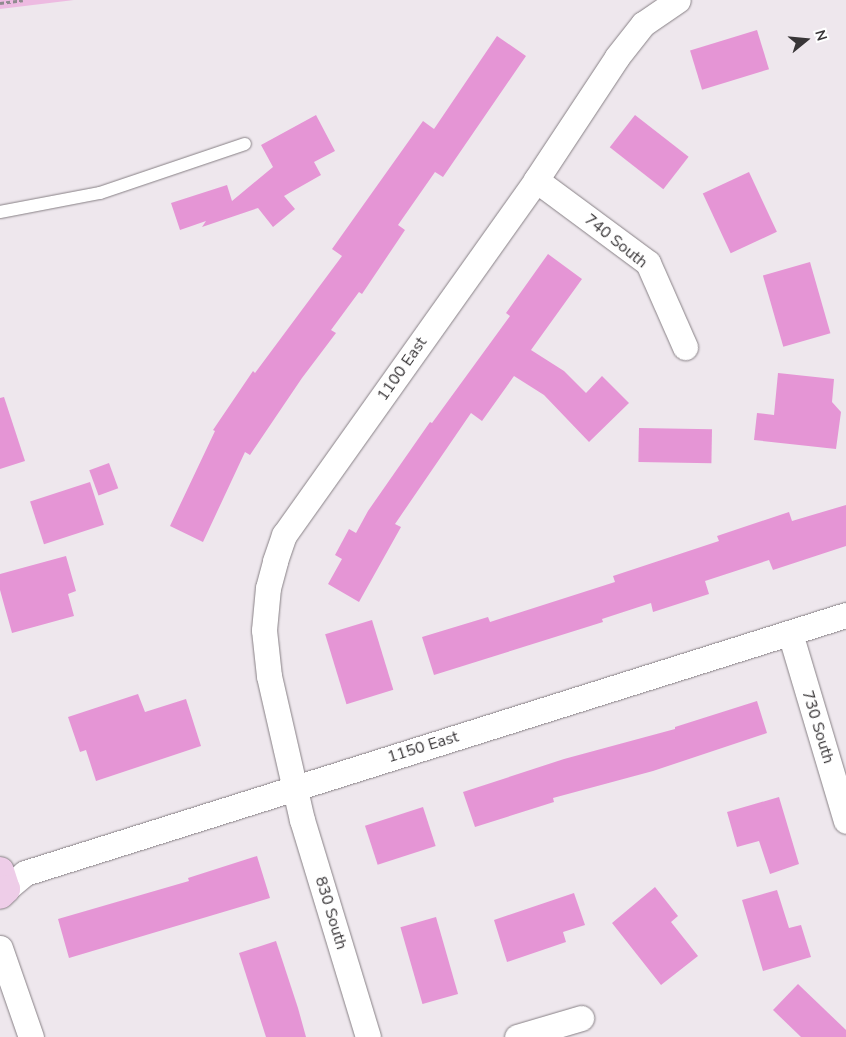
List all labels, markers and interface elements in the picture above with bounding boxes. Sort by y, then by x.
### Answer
north arrow [781,15,831,65]
text: N [810,28,831,43]
street label: 740 South [581,210,651,272]
street label: 1100 East [373,333,431,405]
street label: 730 South [798,688,838,766]
street label: 1150 East [385,727,461,767]
street label: 830 South [311,874,351,952]

